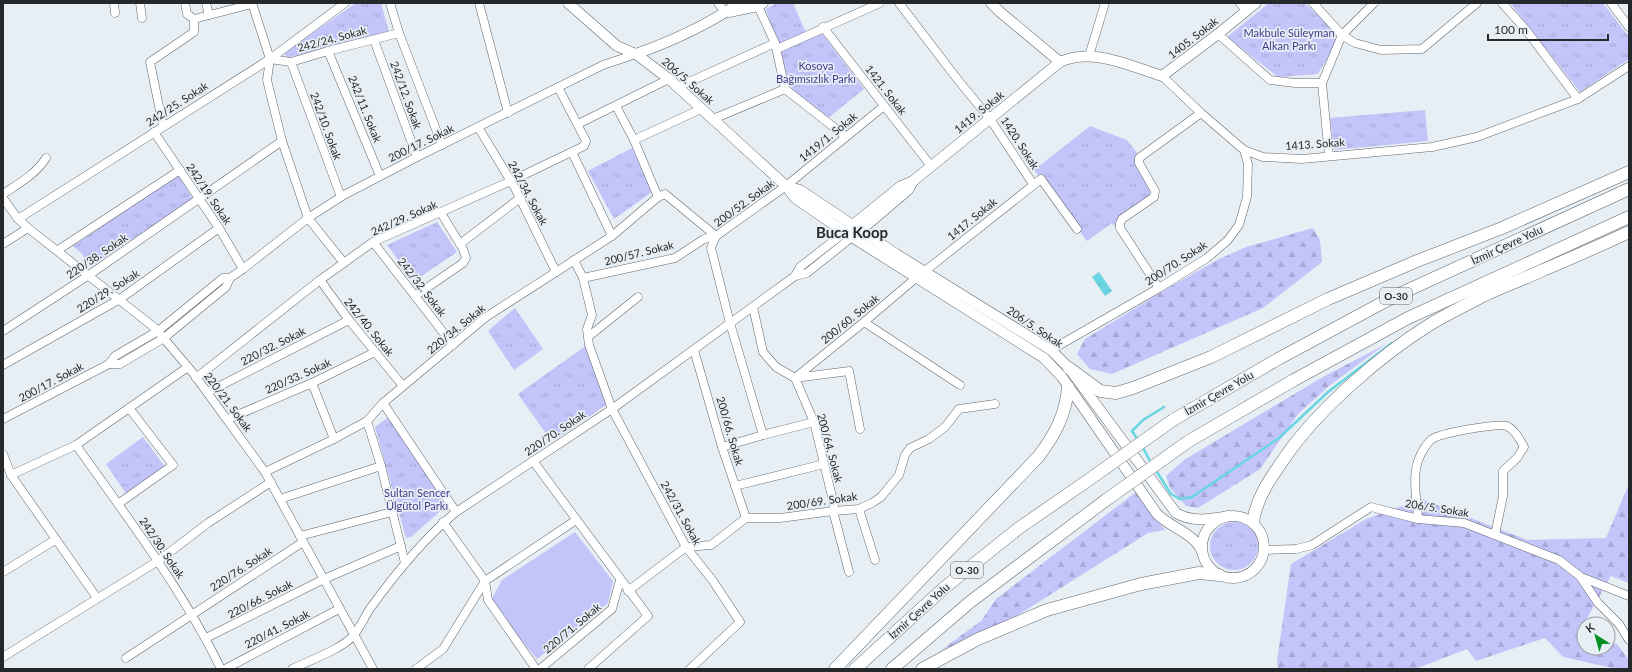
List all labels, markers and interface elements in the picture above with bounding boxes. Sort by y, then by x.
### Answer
street label: 1405. Sokak [1165,14,1221,61]
scale bar [1488,16,1608,42]
text: 100 m [1494,22,1528,37]
street label: 242/24. Sokak [296,23,368,54]
park label: Makbule Süleyman Alkan Parkı [1243,26,1335,52]
street label: 206/5. Sokak [660,54,717,107]
street label: 242/12. Sokak [388,59,425,131]
park label: Kosova Bağımsızlık Parkı [776,59,856,85]
street label: 1421. Sokak [863,62,910,118]
street label: 242/11. Sokak [346,73,385,145]
street label: 242/25. Sokak [143,79,210,128]
street label: 1419. Sokak [951,88,1006,135]
street label: 242/10. Sokak [308,90,345,162]
street label: 1419/1. Sokak [796,109,860,164]
street label: 1420. Sokak [999,114,1042,172]
street label: 200/17. Sokak [386,121,456,164]
street label: 1413. Sokak [1285,135,1346,152]
street label: 242/34. Sokak [506,158,551,228]
street label: 242/19. Sokak [184,161,235,227]
street label: 200/52. Sokak [711,176,777,229]
street label: 1417. Sokak [944,195,999,242]
street label: 242/29. Sokak [369,197,439,238]
street label: İzmir Çevre Yolu [1469,222,1545,267]
district label: Buca Koop [816,223,888,241]
street label: 220/38. Sokak [64,230,130,281]
street label: 200/57. Sokak [603,238,675,267]
street label: 200/70. Sokak [1142,238,1209,287]
street label: 242/32. Sokak [395,255,450,319]
street label: 220/29. Sokak [74,266,142,315]
road number: O-30 [1380,288,1412,304]
street label: 200/60. Sokak [818,291,882,346]
street label: 242/40. Sokak [342,295,397,359]
street label: 220/34. Sokak [424,301,488,356]
street label: 206/5. Sokak [1005,303,1066,350]
street label: 220/32. Sokak [238,323,308,367]
street label: 220/33. Sokak [263,355,333,396]
street label: 200/17. Sokak [16,359,86,404]
street label: İzmir Çevre Yolu [1182,368,1256,418]
street label: 220/21. Sokak [202,369,255,434]
street label: 200/66. Sokak [714,395,747,467]
street label: 220/70. Sokak [522,407,588,458]
street label: 200/64. Sokak [815,412,846,484]
street label: 242/31. Sokak [659,479,705,547]
park label: Sultan Sencer Ülgütol Parkı [384,486,450,512]
street label: 200/69. Sokak [786,489,858,512]
street label: 206/5. Sokak [1404,496,1470,519]
street label: 242/30. Sokak [137,515,188,581]
street label: 220/76. Sokak [207,544,274,593]
road number: O-30 [951,562,983,578]
street label: 220/66. Sokak [225,576,295,620]
street label: İzmir Çevre Yolu [886,580,952,641]
street label: 220/71. Sokak [540,600,603,655]
street label: 220/41. Sokak [242,606,312,650]
north arrow [1576,616,1616,656]
text: K [1583,620,1597,635]

